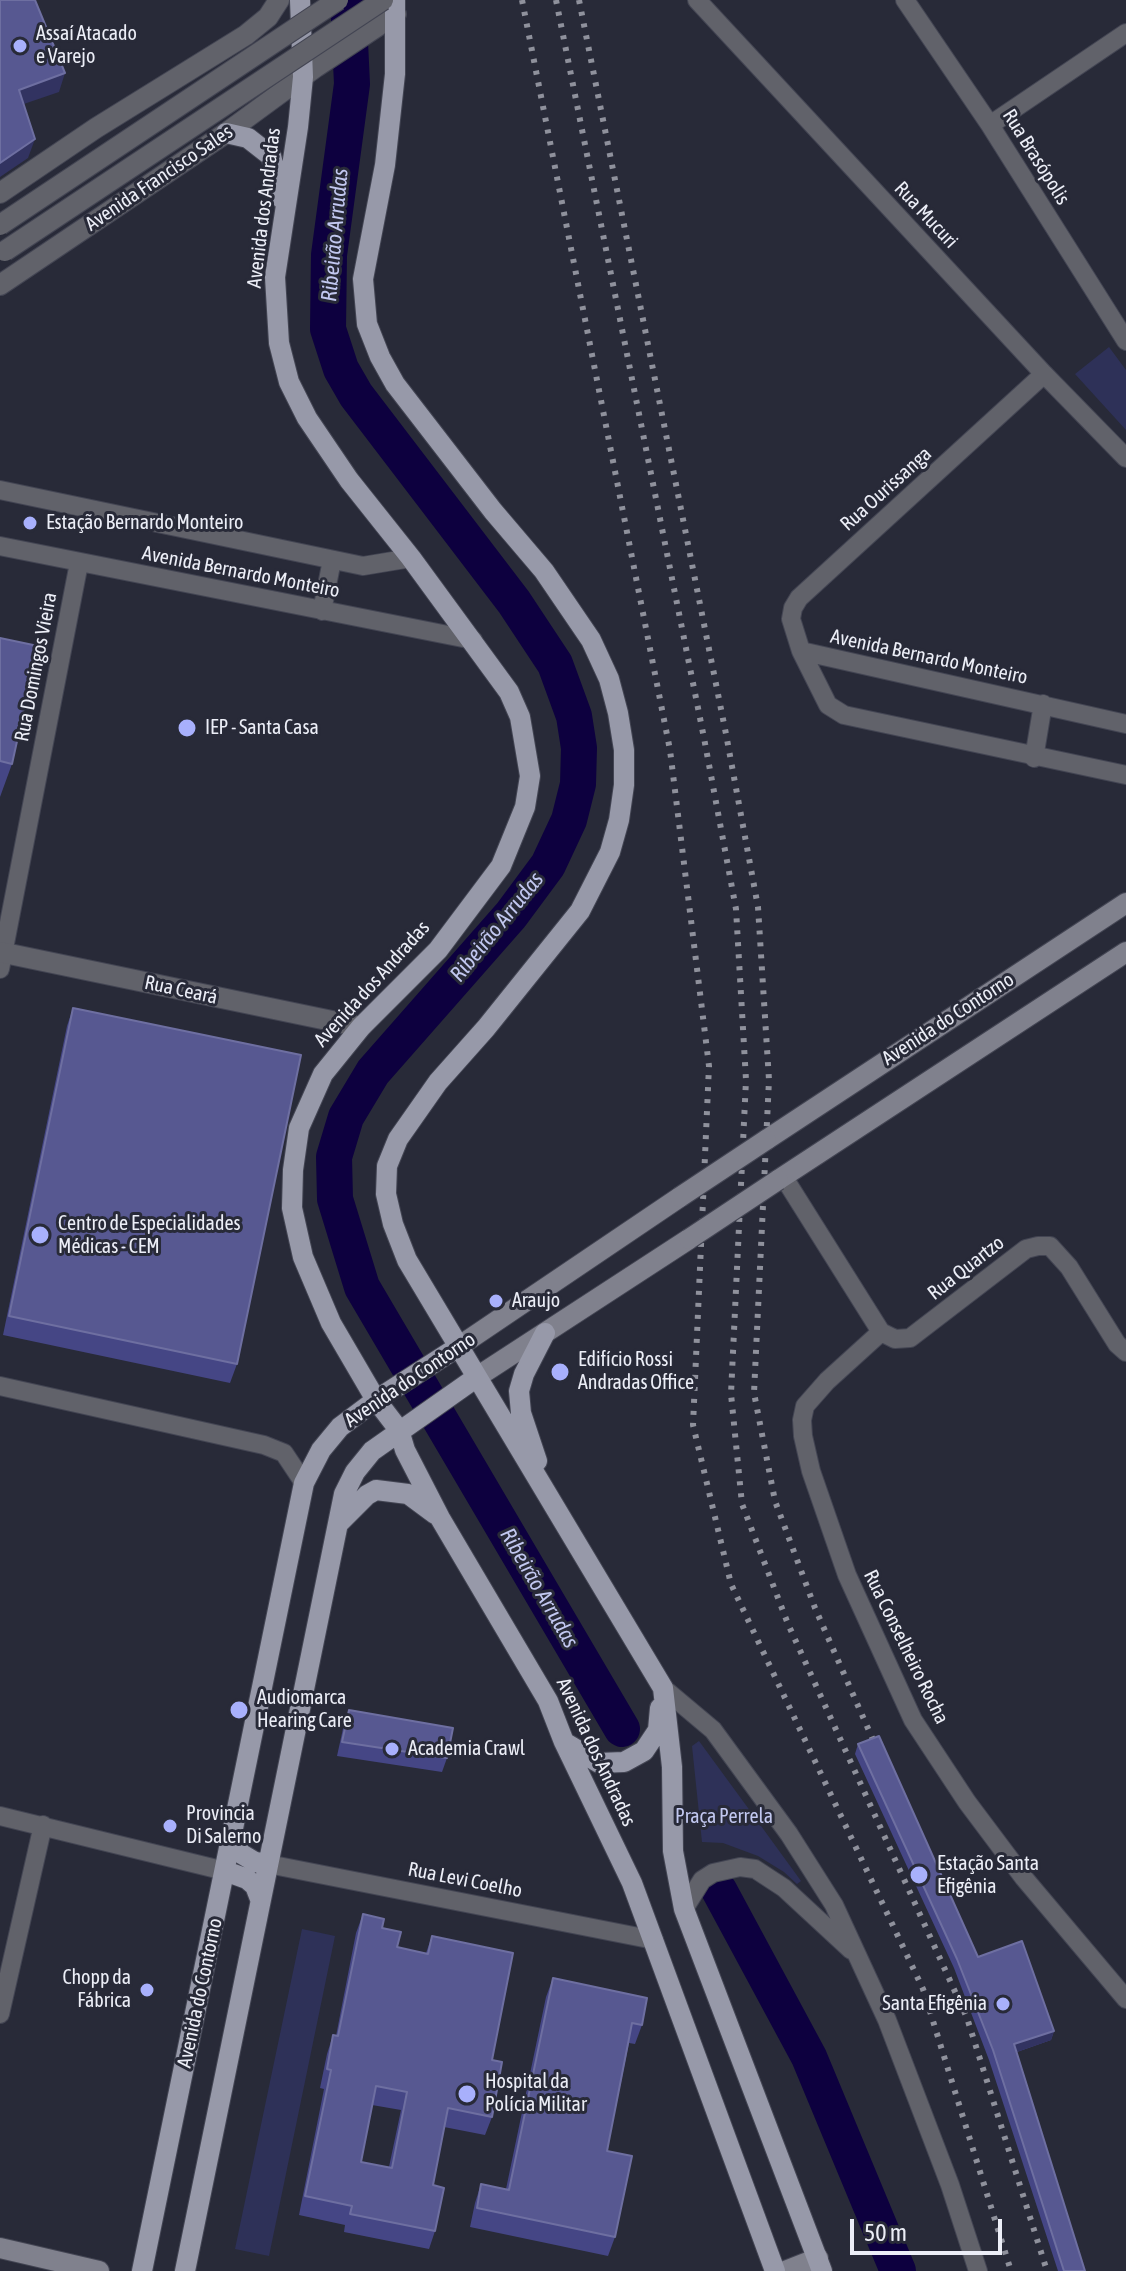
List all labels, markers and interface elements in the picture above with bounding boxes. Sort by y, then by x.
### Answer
place label: Assaí Atacado e Varejo [36,22,137,69]
marker: Assaí Atacado e Varejo [11,37,29,55]
street label: Rua Brasópolis [997,105,1075,209]
street label: Avenida Francisco Sales [81,120,237,236]
street label: Avenida dos Andradas [242,127,286,289]
water label: Ribeirão Arrudas [316,167,354,303]
street label: Rua Mucuri [889,177,963,253]
street label: Rua Ourissanga [836,442,936,536]
place label: Estação Bernardo Monteiro [46,511,243,535]
marker: Estação Bernardo Monteiro [21,514,39,532]
street label: Avenida Bernardo Monteiro [140,541,342,603]
street label: Rua Domingos Vieira [10,590,62,744]
street label: Avenida Bernardo Monteiro [828,624,1030,690]
place label: IEP - Santa Casa [205,716,319,740]
marker: IEP - Santa Casa [176,717,198,739]
water label: Ribeirão Arrudas [445,867,549,987]
street label: Avenida dos Andradas [309,916,435,1052]
street label: Avenida do Contorno [878,967,1018,1071]
street label: Rua Ceará [142,971,220,1009]
place label: Centro de Especialidades Médicas - CEM [58,1212,241,1259]
marker: Centro de Especialidades Médicas - CEM [29,1224,51,1246]
street label: Rua Quartzo [923,1231,1009,1305]
place label: Araujo [512,1289,560,1313]
marker: Araujo [487,1292,505,1310]
street label: Avenida do Contorno [340,1327,480,1433]
place label: Edifício Rossi Andradas Office [578,1348,694,1395]
marker: Edifício Rossi Andradas Office [549,1361,571,1383]
water label: Ribeirão Arrudas [494,1523,584,1653]
street label: Rua Conselheiro Rocha [858,1566,954,1728]
street label: Avenida dos Andradas [551,1674,641,1830]
place label: Audiomarca Hearing Care [257,1686,352,1733]
marker: Audiomarca Hearing Care [228,1699,250,1721]
place label: Academia Crawl [408,1737,525,1761]
marker: Academia Crawl [383,1740,401,1758]
place label: Provincia Di Salerno [186,1802,261,1849]
park label: Praça Perrela [675,1805,773,1829]
marker: Provincia Di Salerno [161,1817,179,1835]
place label: Estação Santa Efigênia [937,1852,1039,1899]
street label: Rua Levi Coelho [406,1857,524,1903]
marker: Estação Santa Efigênia [908,1864,930,1886]
street label: Avenida do Contorno [172,1916,228,2070]
place label: Chopp da Fábrica [62,1966,131,2013]
marker: Chopp da Fábrica [138,1981,156,1999]
place label: Santa Efigênia [882,1992,987,2016]
marker: Santa Efigênia [994,1995,1012,2013]
place label: Hospital da Polícia Militar [485,2070,587,2117]
marker: Hospital da Polícia Militar [456,2083,478,2105]
scale bar [854,2203,1006,2253]
text: 50 m [864,2219,907,2246]

